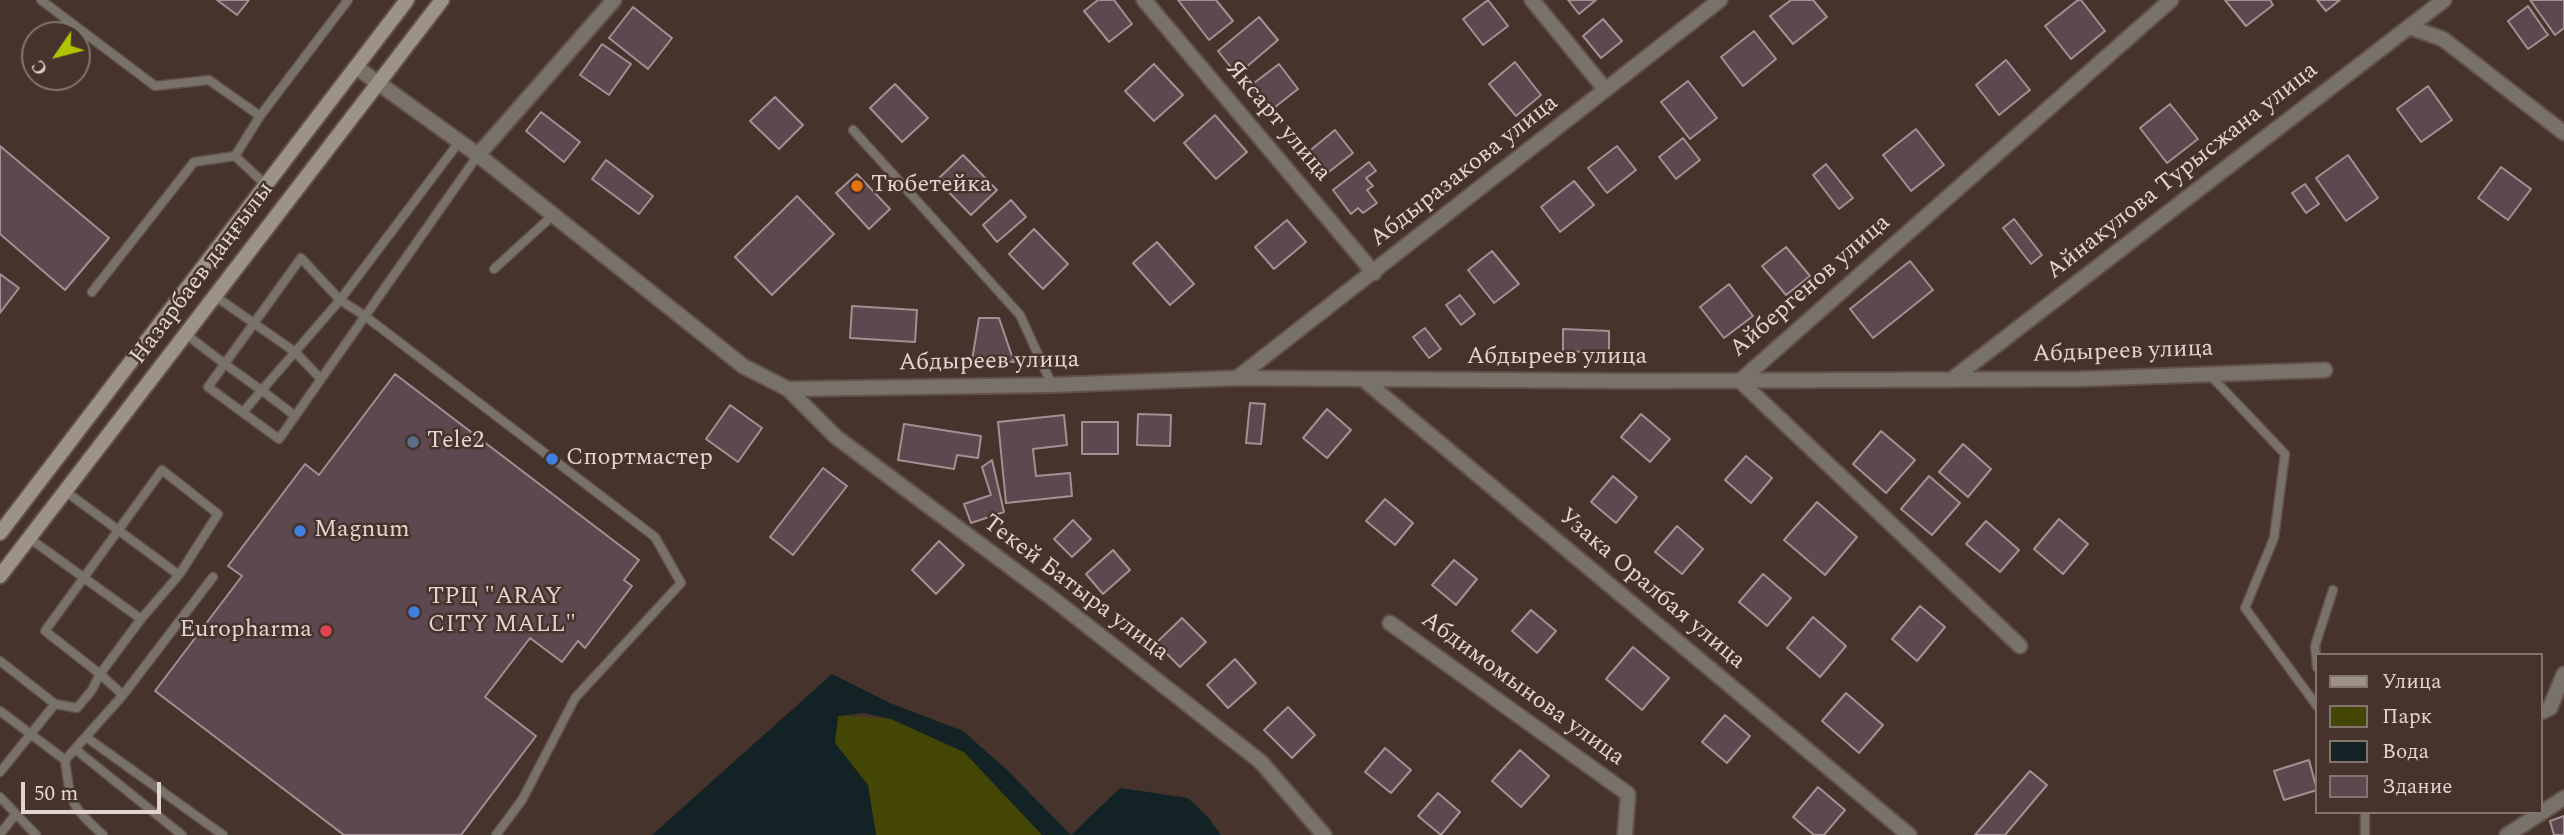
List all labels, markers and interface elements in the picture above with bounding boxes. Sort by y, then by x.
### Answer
north arrow [21,21,91,91]
text: С [24,53,56,81]
street label: Яксарт улица [1218,56,1336,188]
street label: Айнакулова Турысжана улица [2042,57,2324,287]
street label: Абдыразакова улица [1365,90,1565,254]
place label: Тюбетейка [871,172,992,200]
street label: Назарбаев даңғылы [125,177,281,371]
marker: Тюбетейка [849,178,865,194]
street label: Айбергенов улица [1725,209,1897,365]
street label: Абдыреев улица [2032,335,2214,371]
street label: Абдыреев улица [1467,344,1647,372]
street label: Абдыреев улица [898,347,1080,379]
place label: Tele2 [427,428,484,456]
marker: Tele2 [405,434,421,450]
place label: Спортмастер [566,445,713,473]
marker: Спортмастер [544,451,560,467]
street label: Узака Оралбая улица [1552,503,1750,677]
street label: Текей Батыра улица [976,510,1174,668]
place label: Magnum [314,517,410,545]
marker: Magnum [292,523,308,539]
place label: ТРЦ "ARAY CITY MALL" [428,584,576,640]
marker: ТРЦ "ARAY CITY MALL" [406,604,422,620]
street label: Абдимомынова улица [1415,606,1629,774]
place label: Europharma [179,617,312,645]
marker: Europharma [318,623,334,639]
legend [2316,653,2543,814]
text: Улица [2382,666,2441,698]
text: Парк [2382,701,2432,733]
text: Вода [2382,736,2429,768]
scale bar [24,768,164,812]
text: Здание [2382,771,2452,803]
text: 50 m [34,778,78,810]

